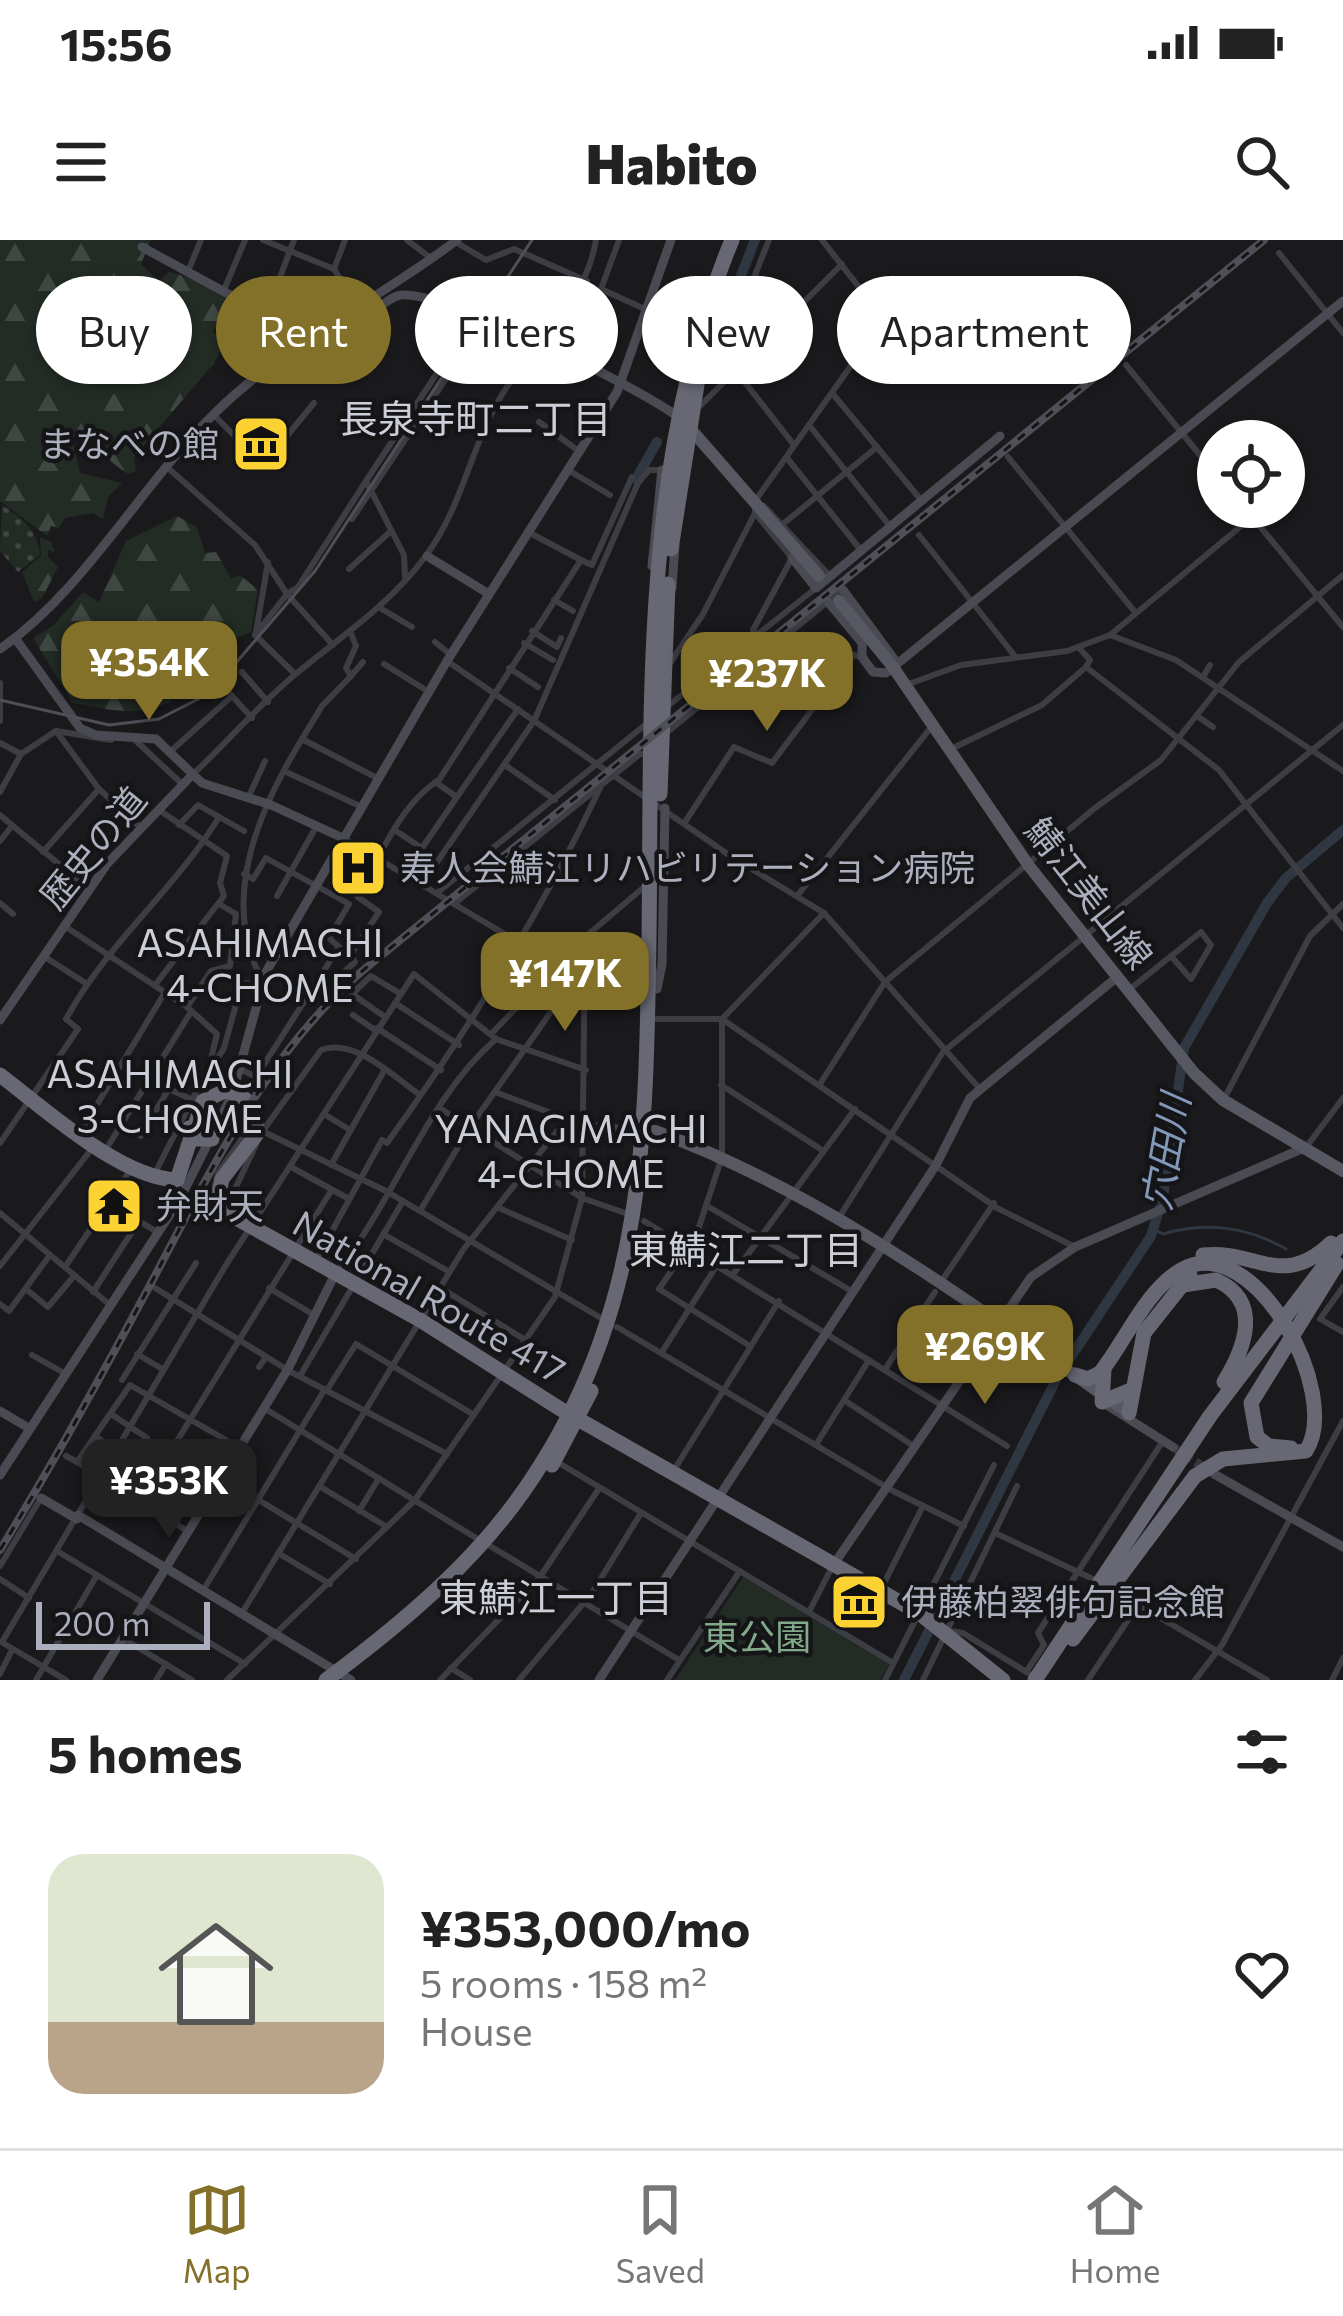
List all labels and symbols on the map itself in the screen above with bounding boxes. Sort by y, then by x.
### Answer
district label: 長泉寺町二丁目 [338,393,612,441]
museum icon: まなべの館 [230,413,292,475]
place label: まなべの館 [39,420,219,464]
pin: ¥354K [65,621,233,723]
pin: ¥237K [683,632,851,734]
street label: 歴史の道 [29,777,154,917]
street label: 鯖江美山線 [1018,807,1163,976]
hospital icon: 寿人会鯖江リハビリテーション病院 [327,837,389,899]
place label: 寿人会鯖江リハビリテーション病院 [400,844,975,888]
district label: ASAHIMACHI 4-CHOME [137,917,383,1010]
pin: ¥147K [481,932,649,1034]
district label: ASAHIMACHI 3-CHOME [47,1048,293,1141]
water label: 穴田川 [1130,1086,1199,1213]
district label: YANAGIMACHI 4-CHOME [434,1103,708,1196]
temple icon: 弁財天 [83,1175,145,1237]
place label: 弁財天 [156,1182,264,1226]
street label: National Route 417 [286,1200,574,1391]
district label: 東鯖江二丁目 [629,1224,863,1272]
pin: ¥269K [901,1305,1069,1407]
pin: ¥353K [85,1439,253,1541]
museum icon: 伊藤柏翠俳句記念館 [828,1571,890,1633]
district label: 東鯖江一丁目 [439,1572,673,1620]
place label: 伊藤柏翠俳句記念館 [901,1578,1225,1622]
scale bar [36,1596,210,1649]
park label: 東公園 [703,1613,811,1657]

